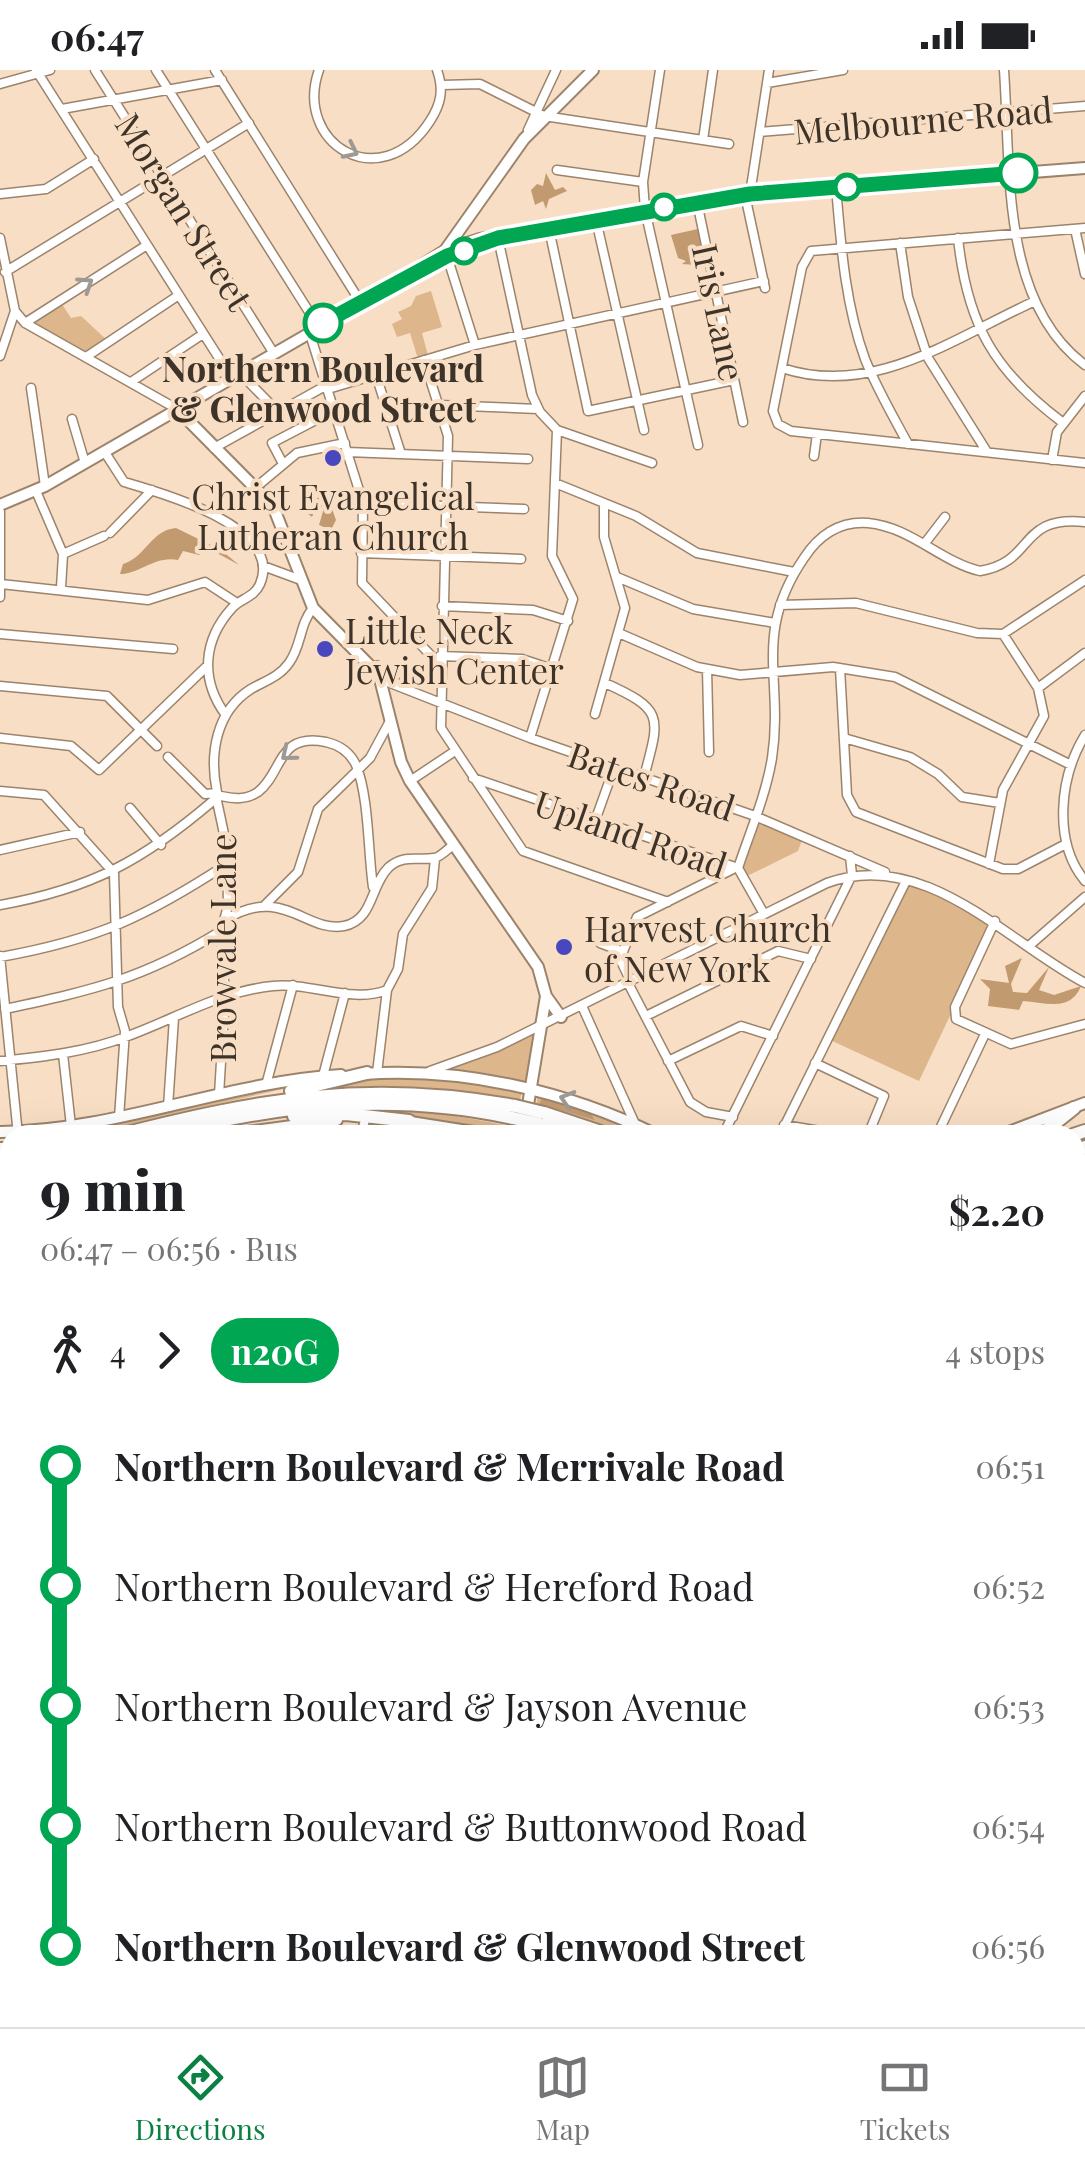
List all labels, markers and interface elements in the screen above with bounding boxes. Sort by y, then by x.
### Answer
text: 06:47 [50,10,144,61]
street label: Melbourne Road [792,84,1054,154]
street label: Morgan Street [106,104,265,319]
one-way arrow [340,138,358,158]
unlabelled marker [999,154,1037,192]
unlabelled marker [834,174,860,200]
unlabelled marker [651,194,677,220]
unlabelled marker [451,238,477,264]
street label: Iris Lane [683,239,757,385]
one-way arrow [76,278,94,297]
marker: Northern Boulevard & Glenwood Street [304,304,342,342]
place label: Northern Boulevard & Glenwood Street [162,344,484,431]
marker: Christ Evangelical Lutheran Church [322,447,344,469]
place label: Christ Evangelical Lutheran Church [191,472,475,559]
place label: Little Neck Jewish Center [344,606,564,693]
marker: Little Neck Jewish Center [314,638,336,660]
street label: Bates Road [562,730,742,830]
one-way arrow [281,742,299,759]
street label: Upland Road [528,778,734,888]
street label: Browvale Lane [198,833,245,1063]
place label: Harvest Church of New York [584,904,832,991]
marker: Harvest Church of New York [553,936,575,958]
one-way arrow [559,1090,576,1111]
text: 9 min [40,1151,186,1225]
text: $2.20 [949,1185,1045,1236]
text: 06:47 – 06:56 · Bus [40,1226,298,1269]
icon: walk [40,1323,95,1378]
icon: forward [141,1323,196,1378]
text: n20G [231,1327,319,1374]
text: 4 [110,1329,126,1372]
text: 4 stops [945,1329,1045,1372]
text: Northern Boulevard & Merrivale Road [114,1440,785,1491]
text: 06:51 [976,1444,1045,1487]
text: Northern Boulevard & Hereford Road [114,1560,754,1611]
text: 06:52 [972,1564,1045,1607]
text: Northern Boulevard & Jayson Avenue [114,1680,748,1731]
text: 06:53 [973,1684,1045,1727]
text: Northern Boulevard & Buttonwood Road [114,1800,807,1851]
text: 06:54 [972,1804,1045,1847]
text: Northern Boulevard & Glenwood Street [114,1920,805,1971]
text: 06:56 [971,1924,1045,1967]
tab: Directions [135,2050,266,2147]
tab: Map [535,2050,590,2147]
tab: Tickets [860,2050,950,2147]

